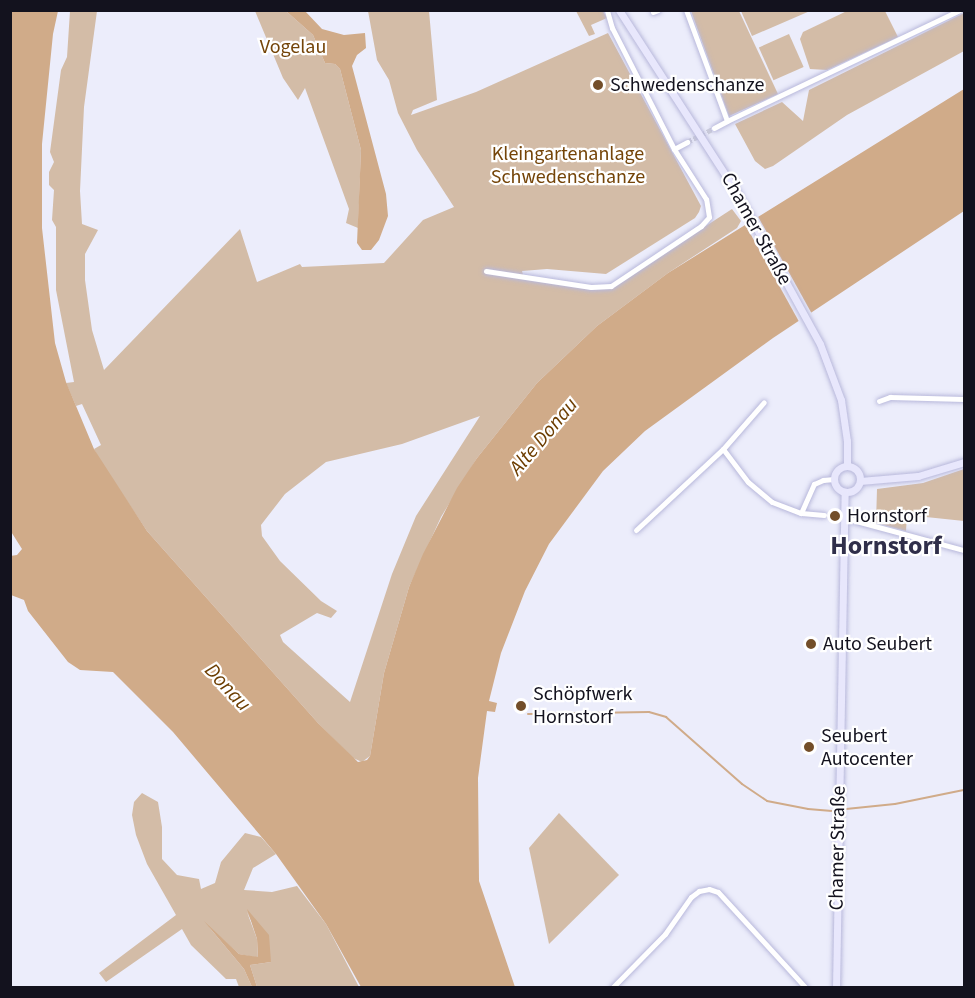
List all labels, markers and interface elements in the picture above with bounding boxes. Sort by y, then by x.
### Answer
park label: Vogelau [260,35,326,59]
place label: Schwedenschanze [610,73,764,97]
marker: Schwedenschanze [591,78,605,92]
park label: Kleingartenanlage Schwedenschanze [491,143,645,190]
street label: Chamer Straße [715,169,797,289]
water label: Alte Donau [503,392,583,480]
place label: Hornstorf [847,504,927,528]
marker: Hornstorf [828,509,842,523]
district label: Hornstorf [830,530,942,562]
place label: Auto Seubert [823,632,932,656]
marker: Auto Seubert [804,637,818,651]
water label: Donau [200,658,256,716]
place label: Schöpfwerk Hornstorf [533,682,632,729]
marker: Schöpfwerk Hornstorf [514,699,528,713]
place label: Seubert Autocenter [821,724,913,771]
marker: Seubert Autocenter [802,740,816,754]
street label: Chamer Straße [825,785,851,911]

